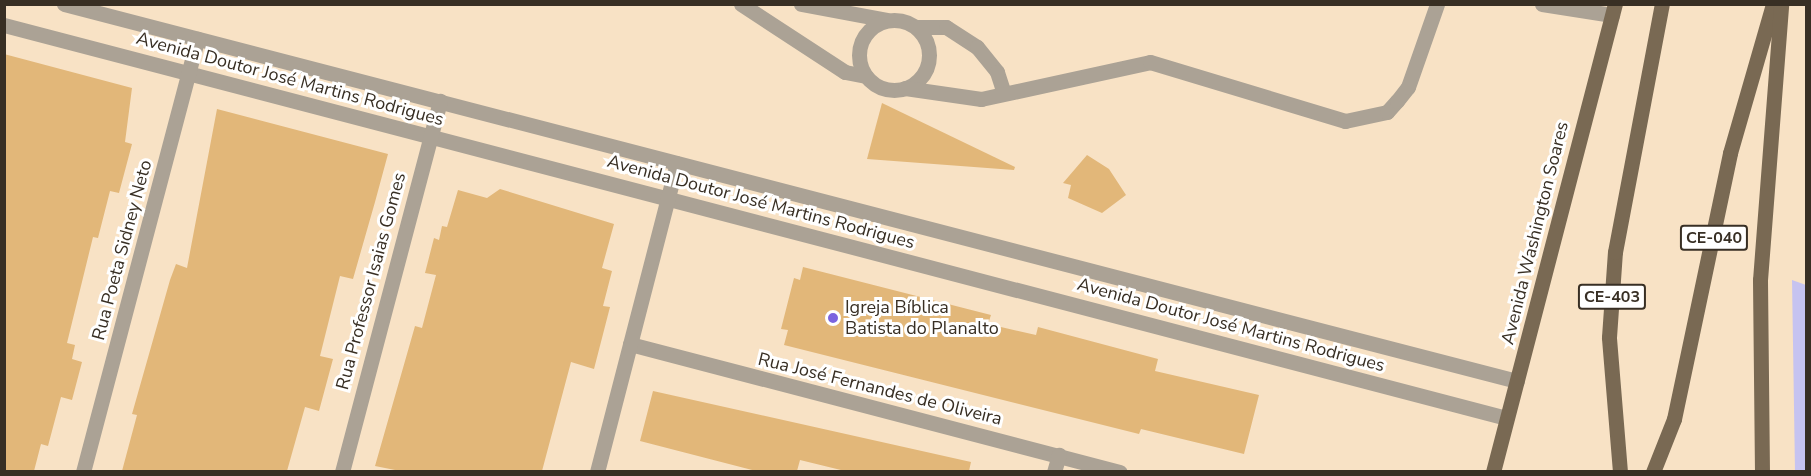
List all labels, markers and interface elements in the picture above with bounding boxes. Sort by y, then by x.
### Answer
street label: Avenida Doutor José Martins Rodrigues [134,27,446,131]
street label: Avenida Washington Soares [1497,119,1573,347]
street label: Avenida Doutor José Martins Rodrigues [605,150,917,254]
street label: Rua Poeta Sidney Neto [88,157,156,343]
street label: Rua Professor Isaias Gomes [332,170,410,392]
road number: CE-040 [1680,225,1748,251]
street label: Avenida Doutor José Martins Rodrigues [1075,273,1387,377]
road number: CE-403 [1578,284,1646,310]
place label: Igreja Bíblica Batista do Planalto [845,297,999,340]
marker: Igreja Bíblica Batista do Planalto [826,311,840,325]
street label: Rua José Fernandes de Oliveira [756,348,1004,430]

